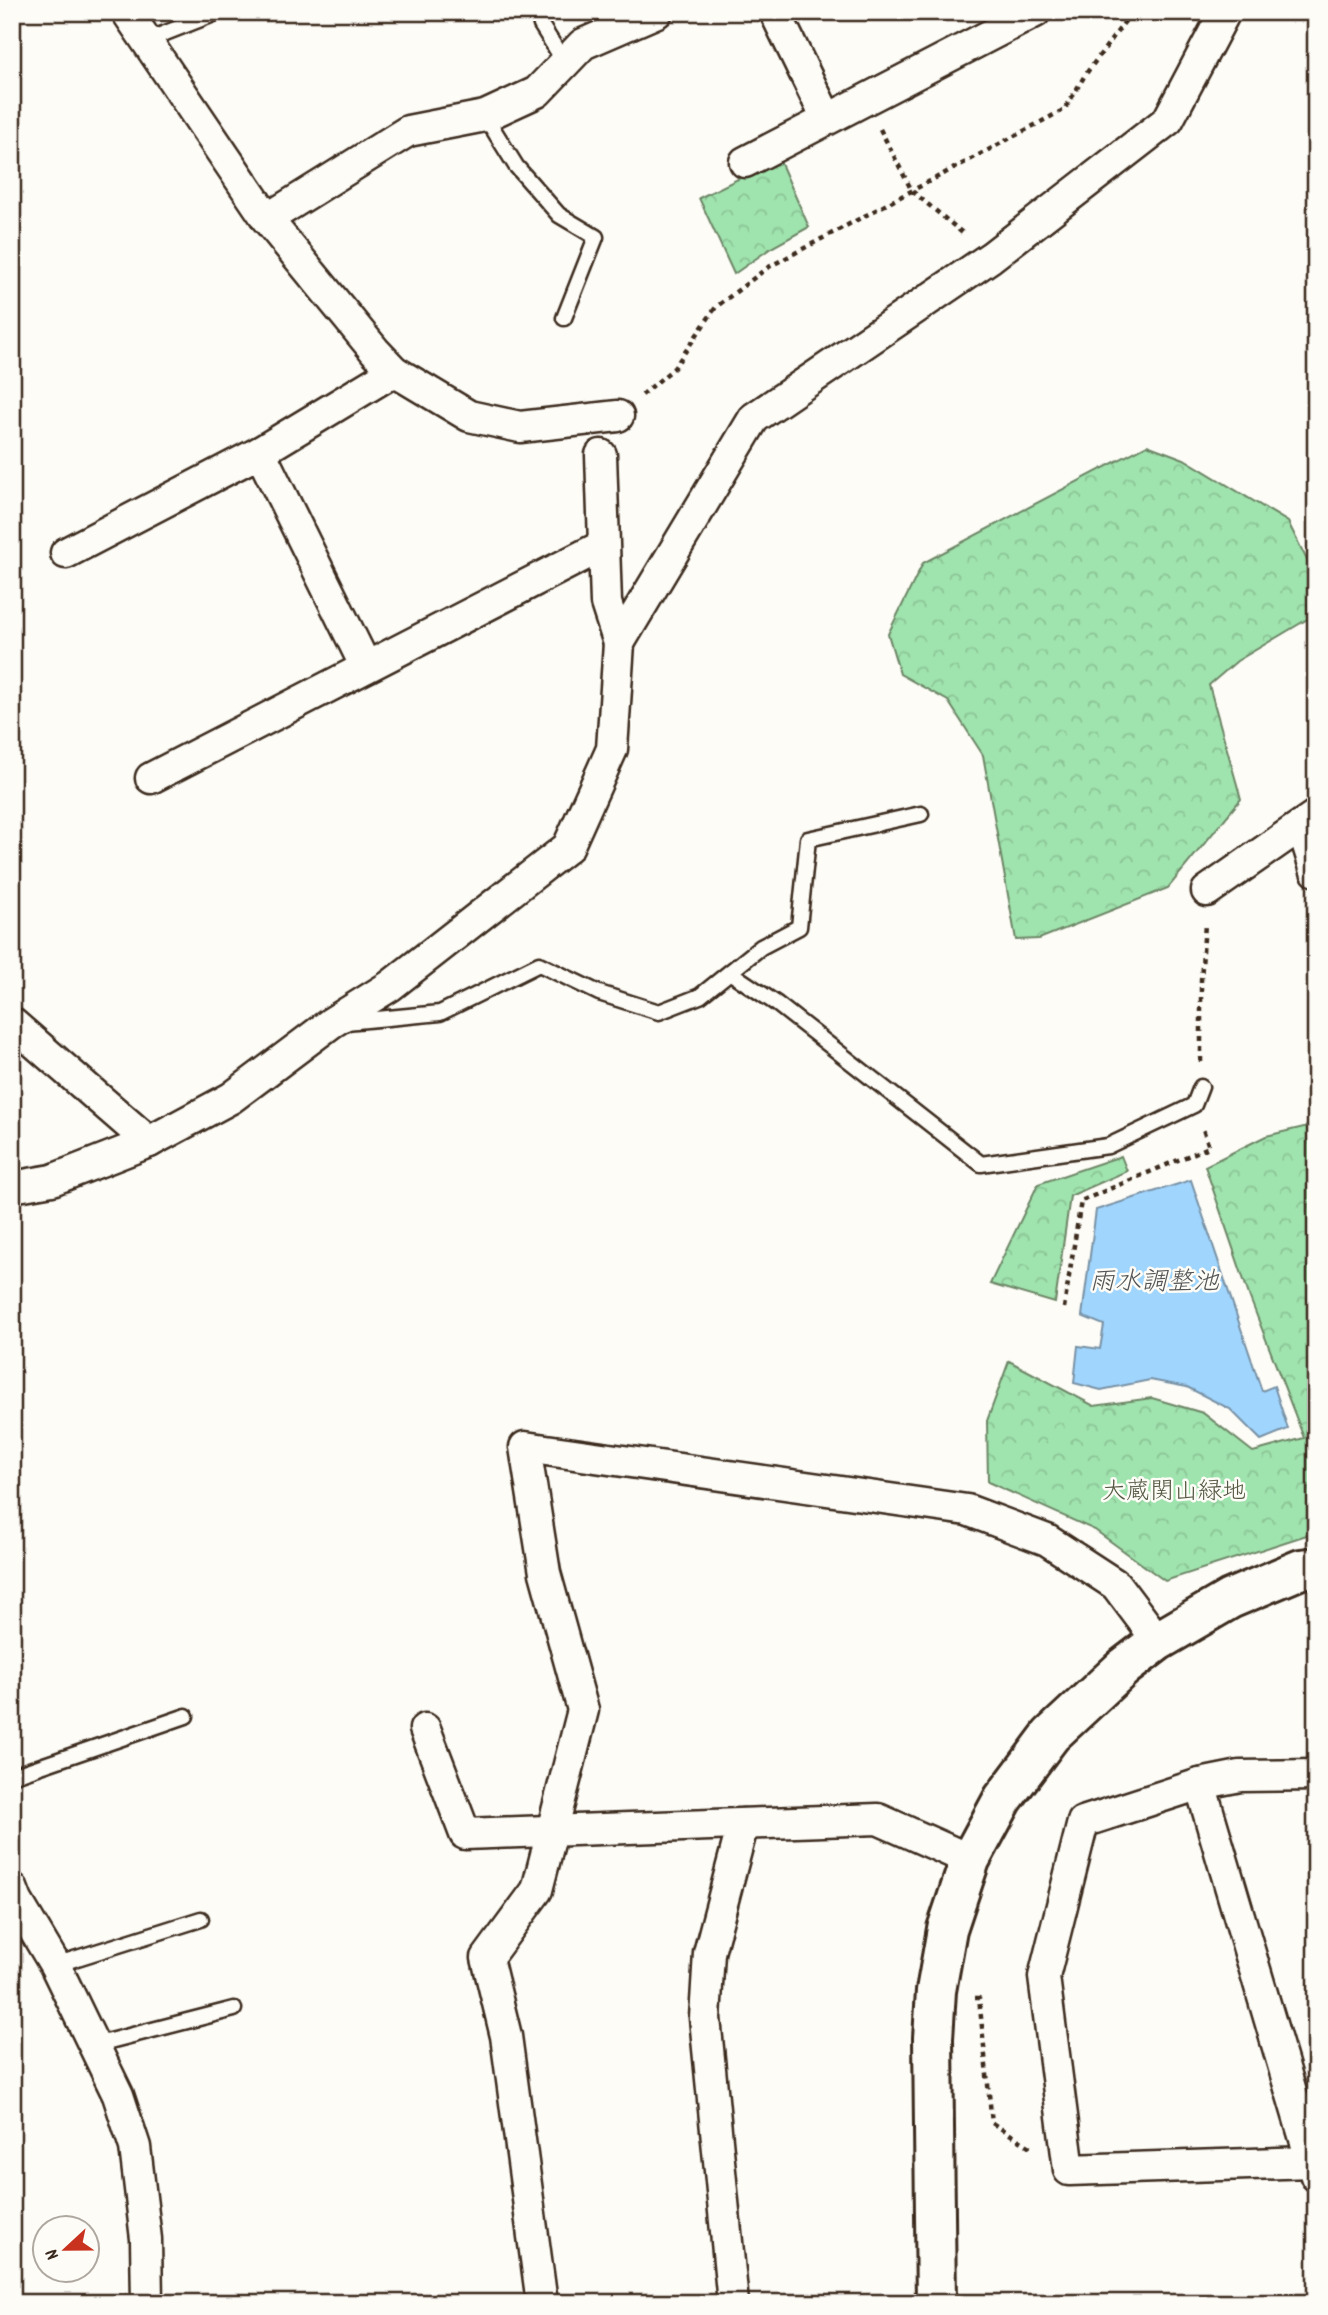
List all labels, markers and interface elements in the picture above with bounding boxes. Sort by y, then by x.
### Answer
water label: 雨水調整池 [1089,1265,1220,1302]
park label: 大蔵関山緑地 [1102,1476,1246,1510]
north arrow [32,2214,102,2284]
text: N [39,2245,68,2263]

